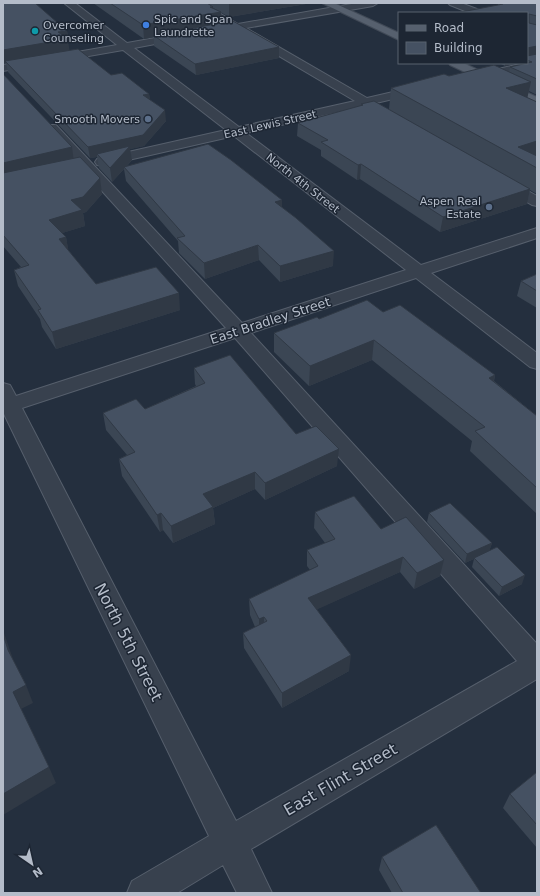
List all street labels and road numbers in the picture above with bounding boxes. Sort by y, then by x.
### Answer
street label: East Lewis Street [223,107,318,141]
street label: North 4th Street [263,151,342,216]
street label: East Bradley Street [208,294,332,347]
street label: North 5th Street [91,580,167,705]
street label: East Flint Street [280,739,400,820]

